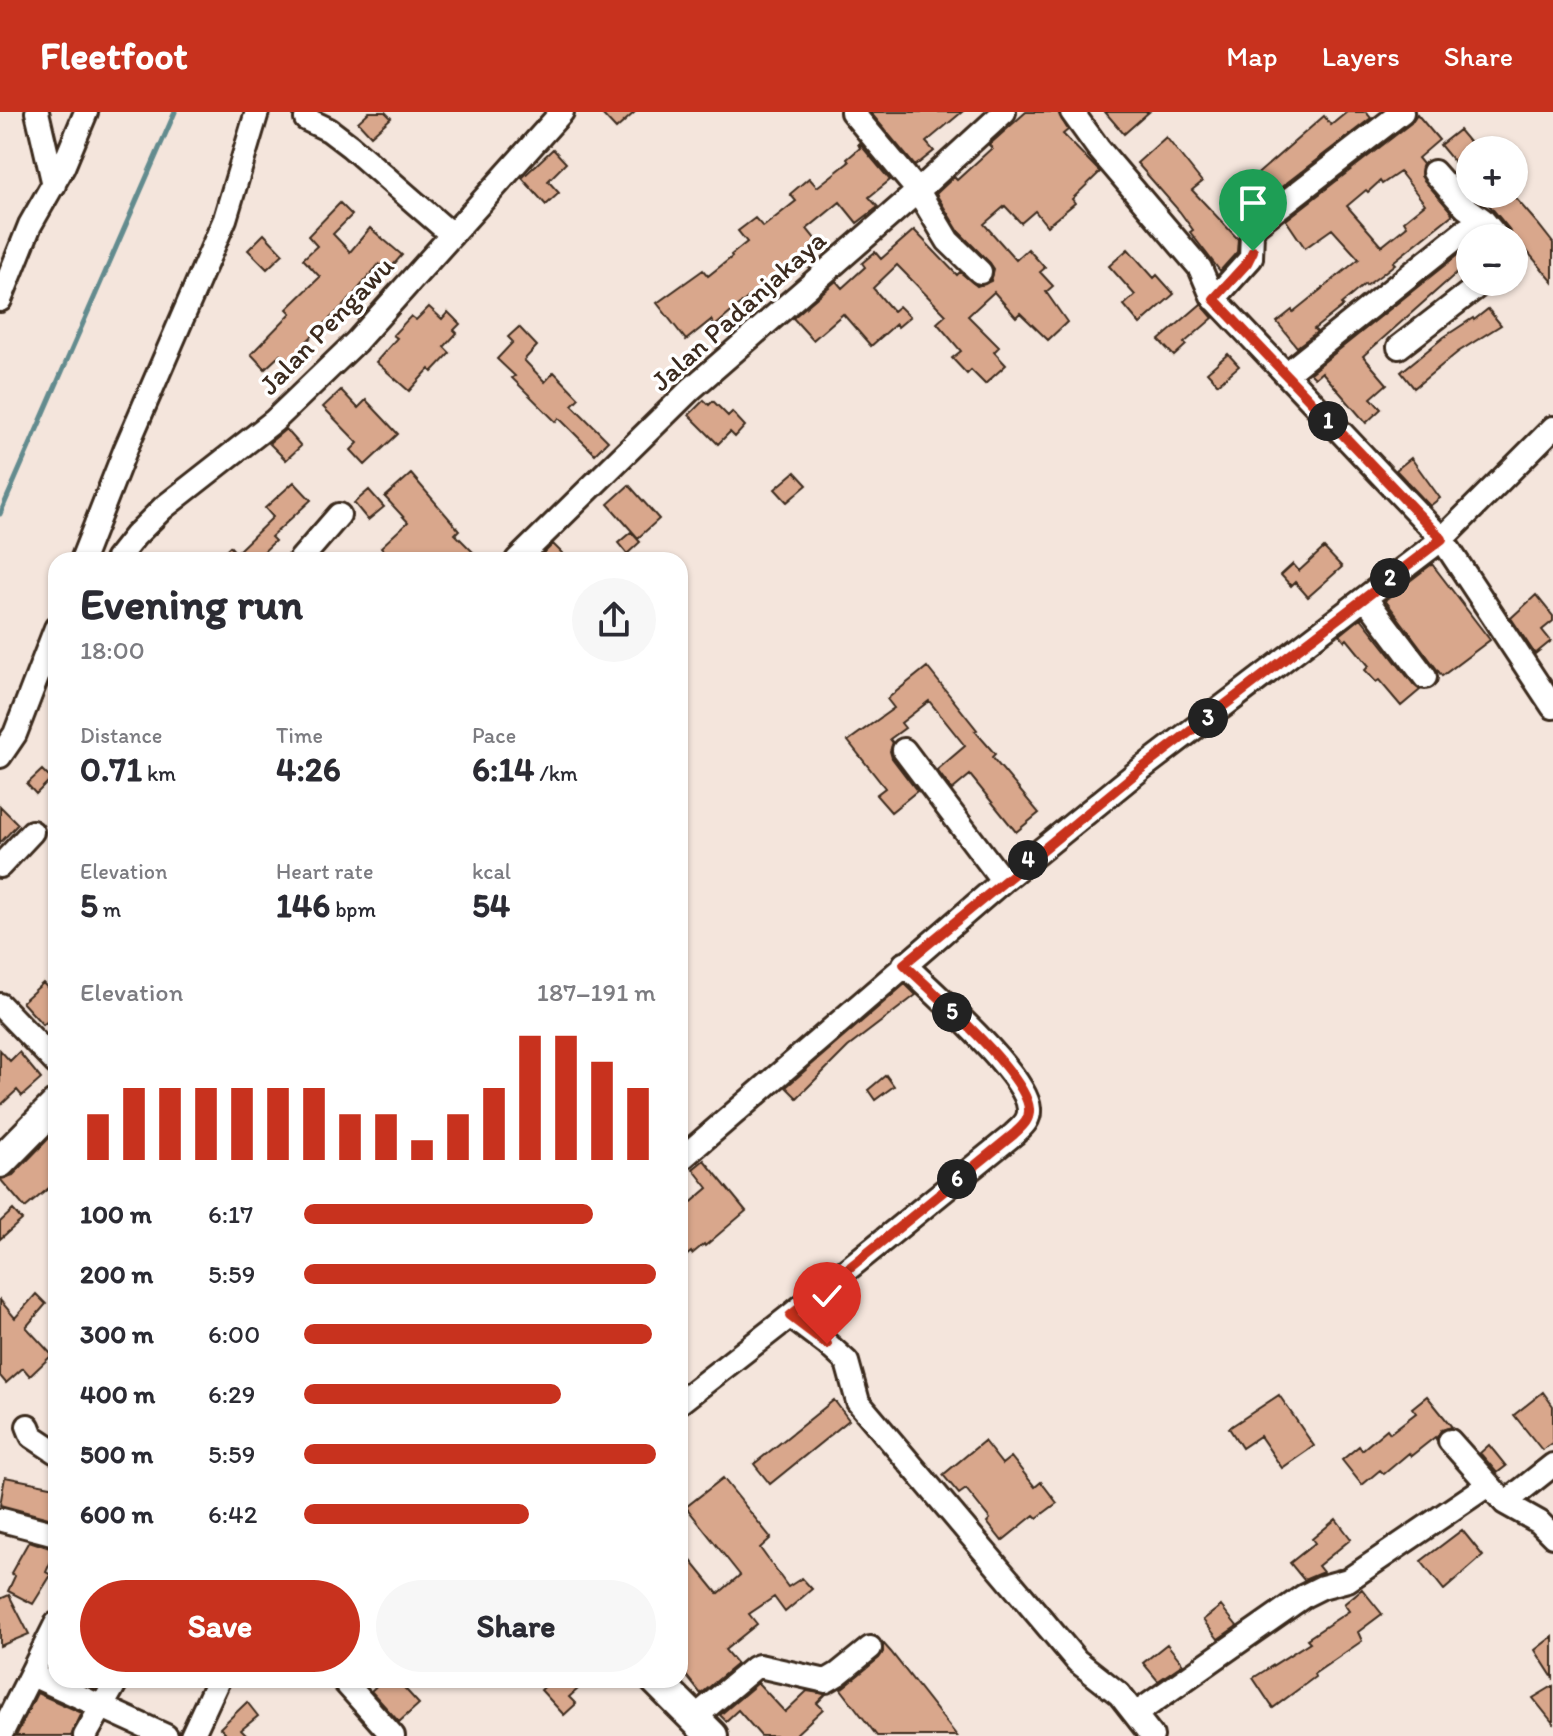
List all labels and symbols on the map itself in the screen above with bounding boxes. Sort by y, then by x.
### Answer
pin [1219,169,1287,251]
street label: Jalan Padanjakaya [643,222,833,398]
street label: Jalan Pengawu [252,249,400,401]
pin: 1 [1308,401,1348,441]
pin: 2 [1370,558,1410,598]
pin: 3 [1188,698,1228,738]
pin: 4 [1008,840,1048,880]
pin: 5 [932,992,972,1032]
pin: 6 [937,1159,977,1199]
pin [793,1262,861,1344]

